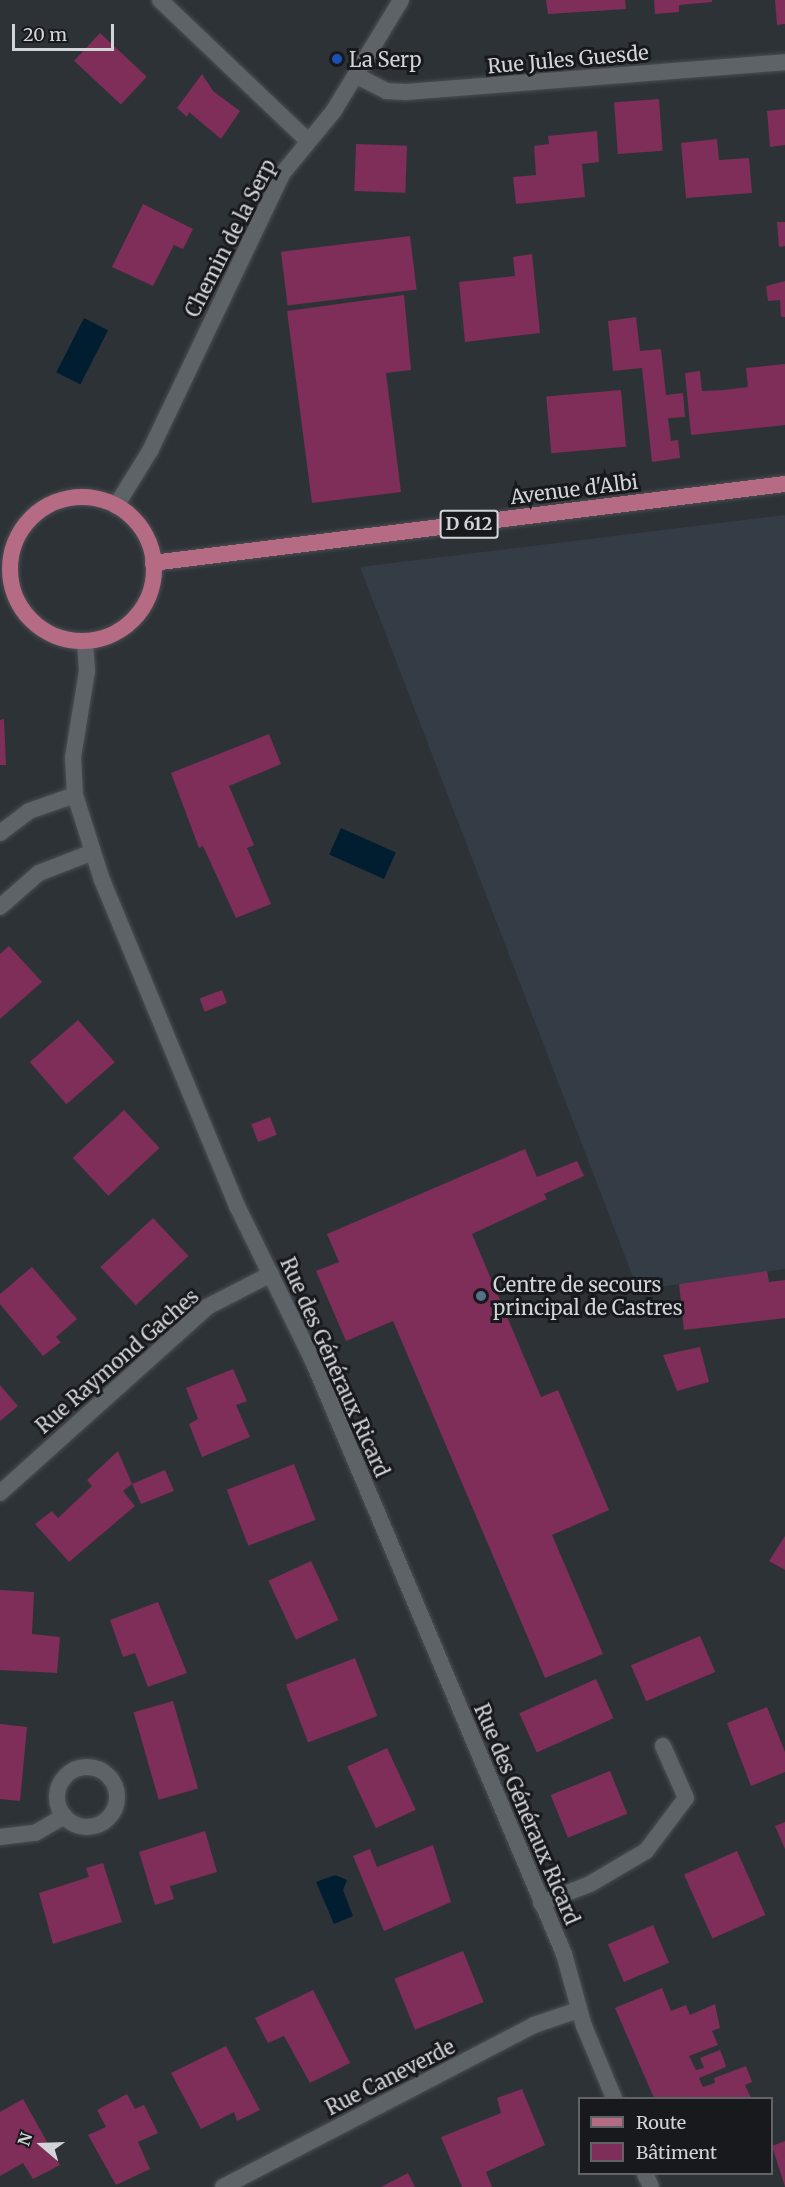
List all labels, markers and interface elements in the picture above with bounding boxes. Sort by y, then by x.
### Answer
scale bar [15,12,117,50]
text: 20 m [23,23,67,46]
street label: Rue Jules Guesde [486,40,650,78]
place label: La Serp [349,47,421,71]
marker: La Serp [330,52,344,66]
street label: Chemin de la Serp [180,155,280,321]
street label: Avenue d'Albi [509,469,639,509]
road number: D 612 [439,509,499,539]
street label: Rue des Généraux Ricard [276,1254,394,1480]
place label: Centre de secours principal de Castres [493,1272,682,1319]
street label: Rue Raymond Gaches [31,1284,203,1438]
marker: Centre de secours principal de Castres [474,1289,488,1303]
street label: Rue des Généraux Ricard [470,1700,584,1928]
street label: Rue Caneverde [321,2034,459,2120]
legend [578,2097,773,2175]
text: Route [636,2111,686,2134]
north arrow [12,2115,72,2175]
text: N [13,2130,36,2148]
text: Bâtiment [636,2141,717,2164]

